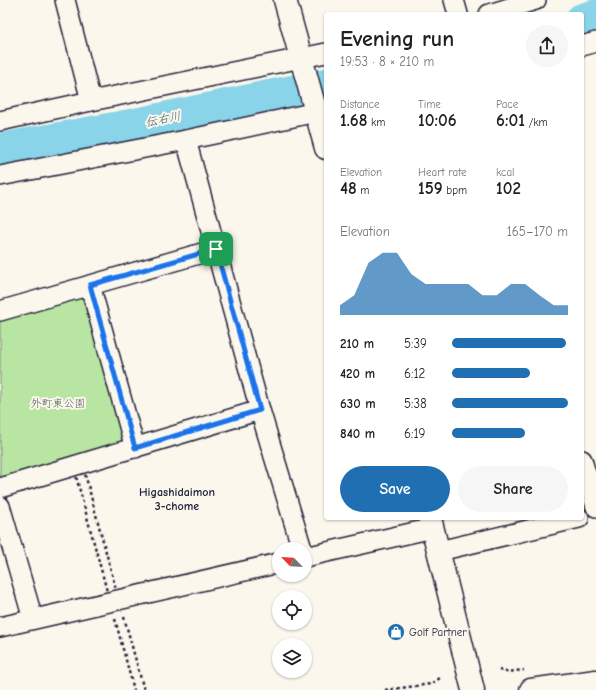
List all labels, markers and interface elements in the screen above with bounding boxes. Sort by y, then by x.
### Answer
button: share [526,25,568,67]
text: Evening run [340,26,454,52]
text: 19:53 · 8 × 210 m [340,54,434,69]
text: Distance [340,98,379,111]
text: Time [418,98,441,111]
text: Pace [496,98,518,111]
water label: 伝右川 [144,108,182,130]
text: 1.68 [340,111,367,130]
text: 10:06 [418,111,457,130]
text: 6:01 [496,111,525,130]
text: km [367,116,385,129]
text: /km [525,116,548,129]
text: Elevation [340,166,382,179]
text: Heart rate [418,166,467,179]
text: kcal [496,166,514,179]
text: 48 [340,179,357,198]
text: 159 [418,179,443,198]
text: 102 [496,179,521,198]
text: m [357,184,369,197]
text: bpm [443,184,467,197]
text: Elevation [340,224,390,239]
text: 165–170 m [507,224,568,239]
pin [199,232,233,266]
icon: arrive [205,238,227,260]
text: 210 m [340,336,374,351]
text: 5:39 [404,336,427,351]
text: 420 m [340,366,375,381]
text: 6:12 [404,366,425,381]
text: 630 m [340,396,376,411]
text: 5:38 [404,396,427,411]
park label: 外町東公園 [31,397,86,410]
text: 840 m [340,426,375,441]
text: 6:19 [404,426,425,441]
button: Save [340,466,450,512]
button: Share [458,466,568,512]
district label: Higashidaimon 3-chome [139,485,215,513]
north arrow [272,542,312,582]
map controls [272,542,312,678]
button: locate [272,590,312,630]
shop icon: Golf Partner [386,622,406,642]
place label: Golf Partner [409,626,467,639]
button: layers [272,638,312,678]

